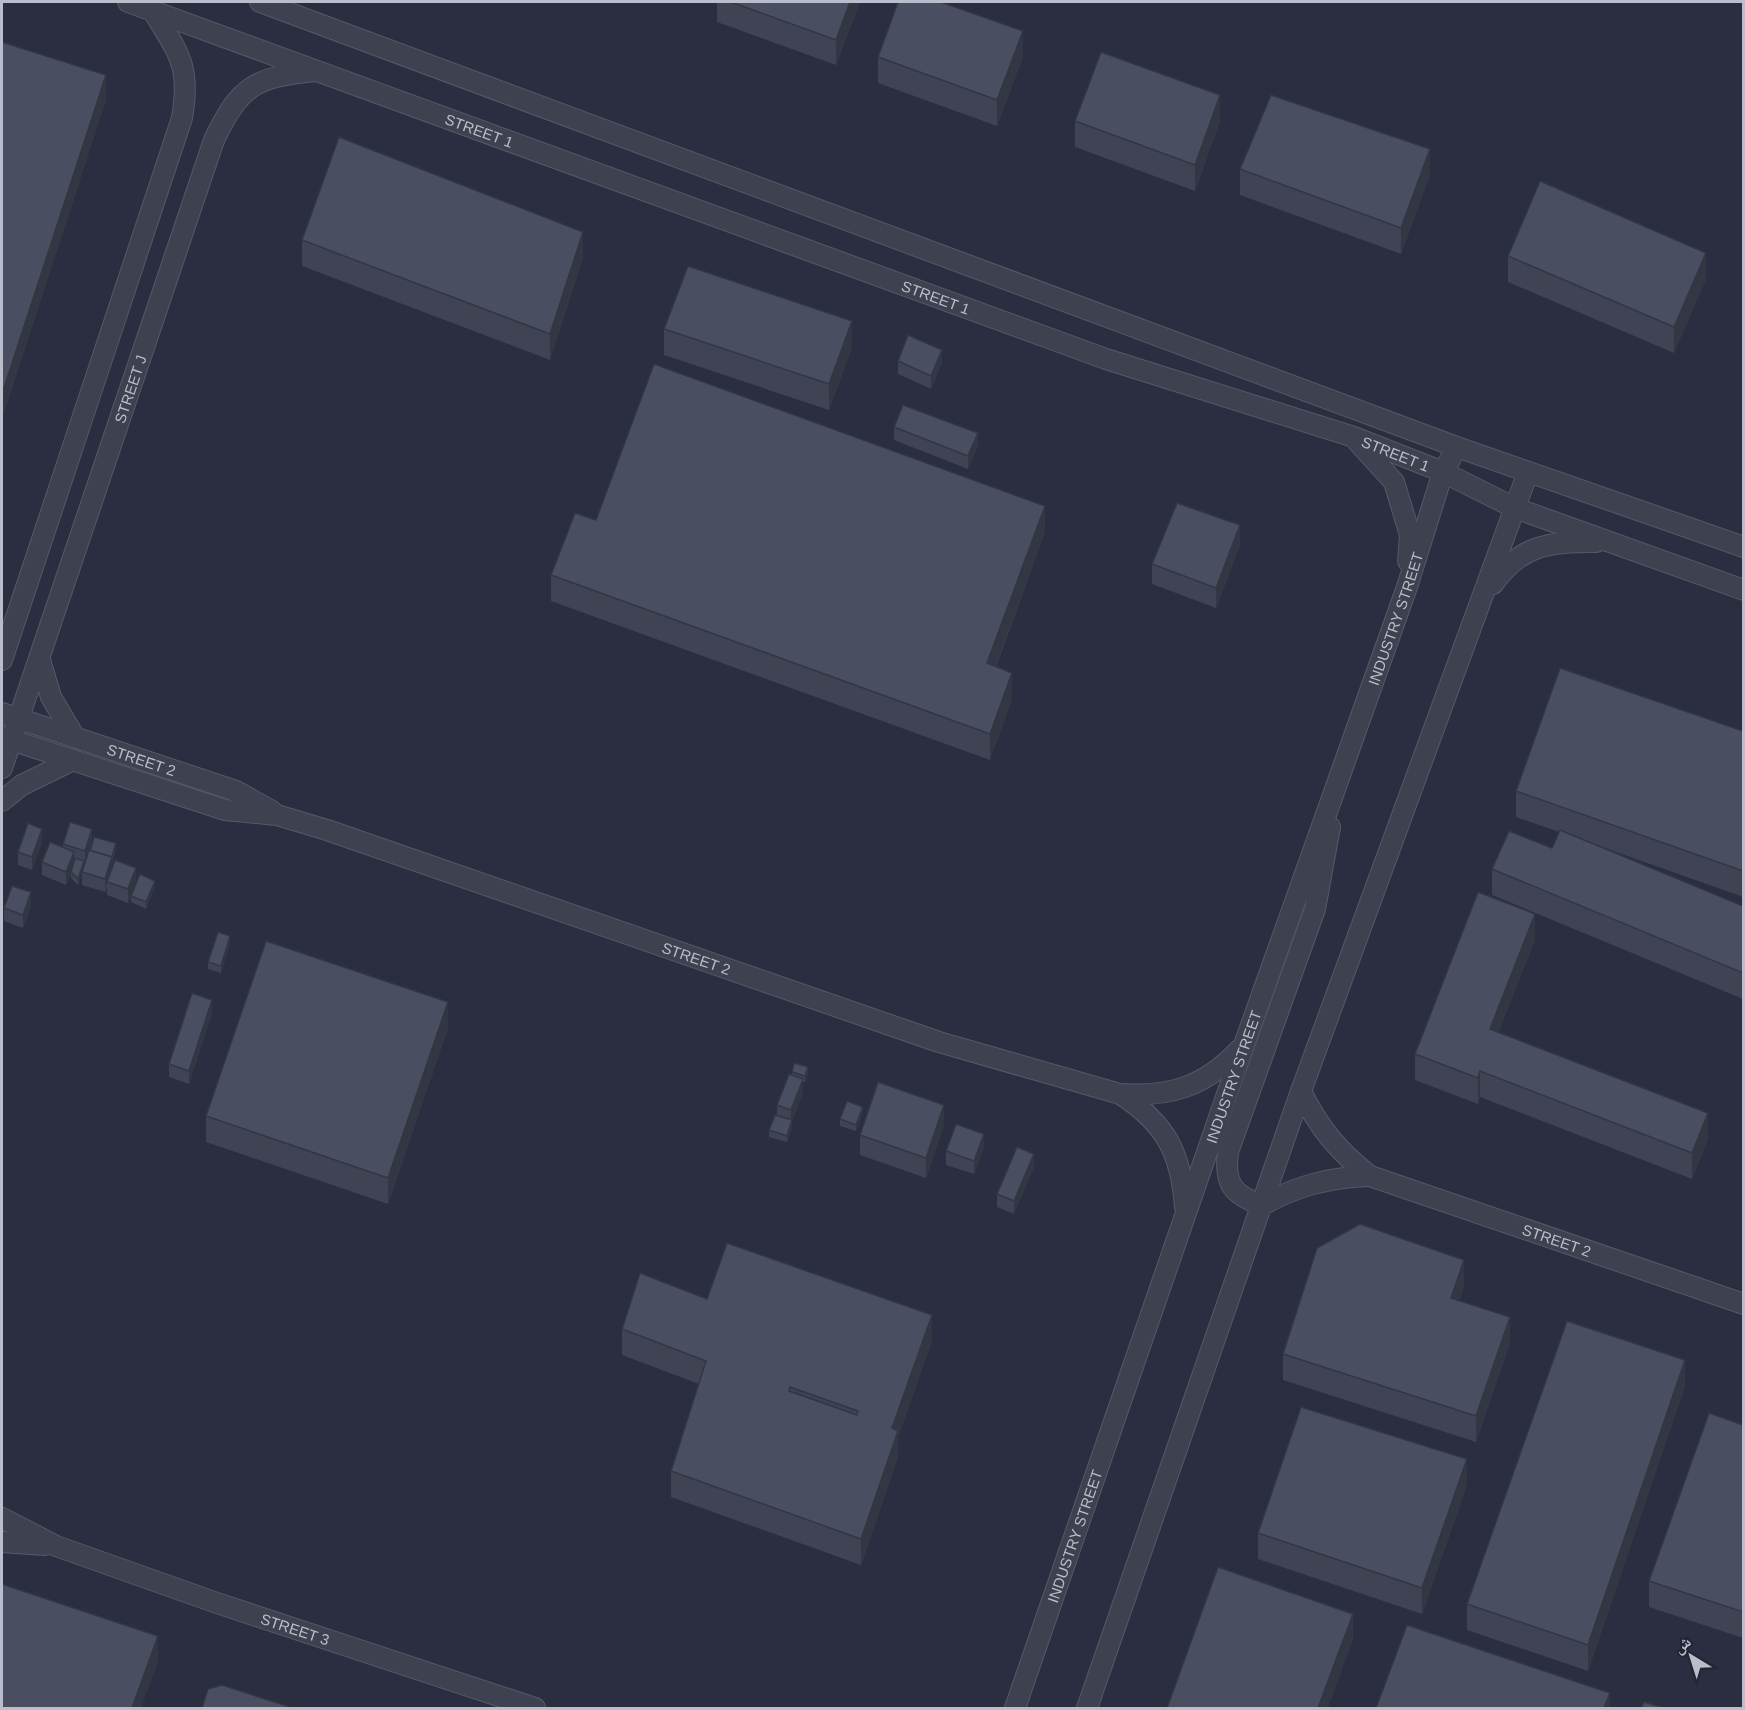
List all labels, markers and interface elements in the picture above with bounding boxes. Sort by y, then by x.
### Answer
street label: STREET 1 [443,110,516,150]
street label: STREET 1 [899,277,972,317]
street label: STREET J [111,353,149,425]
street label: STREET 1 [1359,432,1432,474]
street label: INDUSTRY STREET [1364,550,1426,687]
street label: STREET 2 [105,740,178,779]
street label: STREET 2 [660,938,733,978]
street label: INDUSTRY STREET [1202,1008,1264,1145]
street label: STREET 2 [1520,1220,1593,1260]
street label: INDUSTRY STREET [1044,1467,1105,1605]
street label: STREET 3 [259,1610,332,1648]
north arrow [1661,1626,1721,1686]
text: ش [1670,1633,1695,1657]

